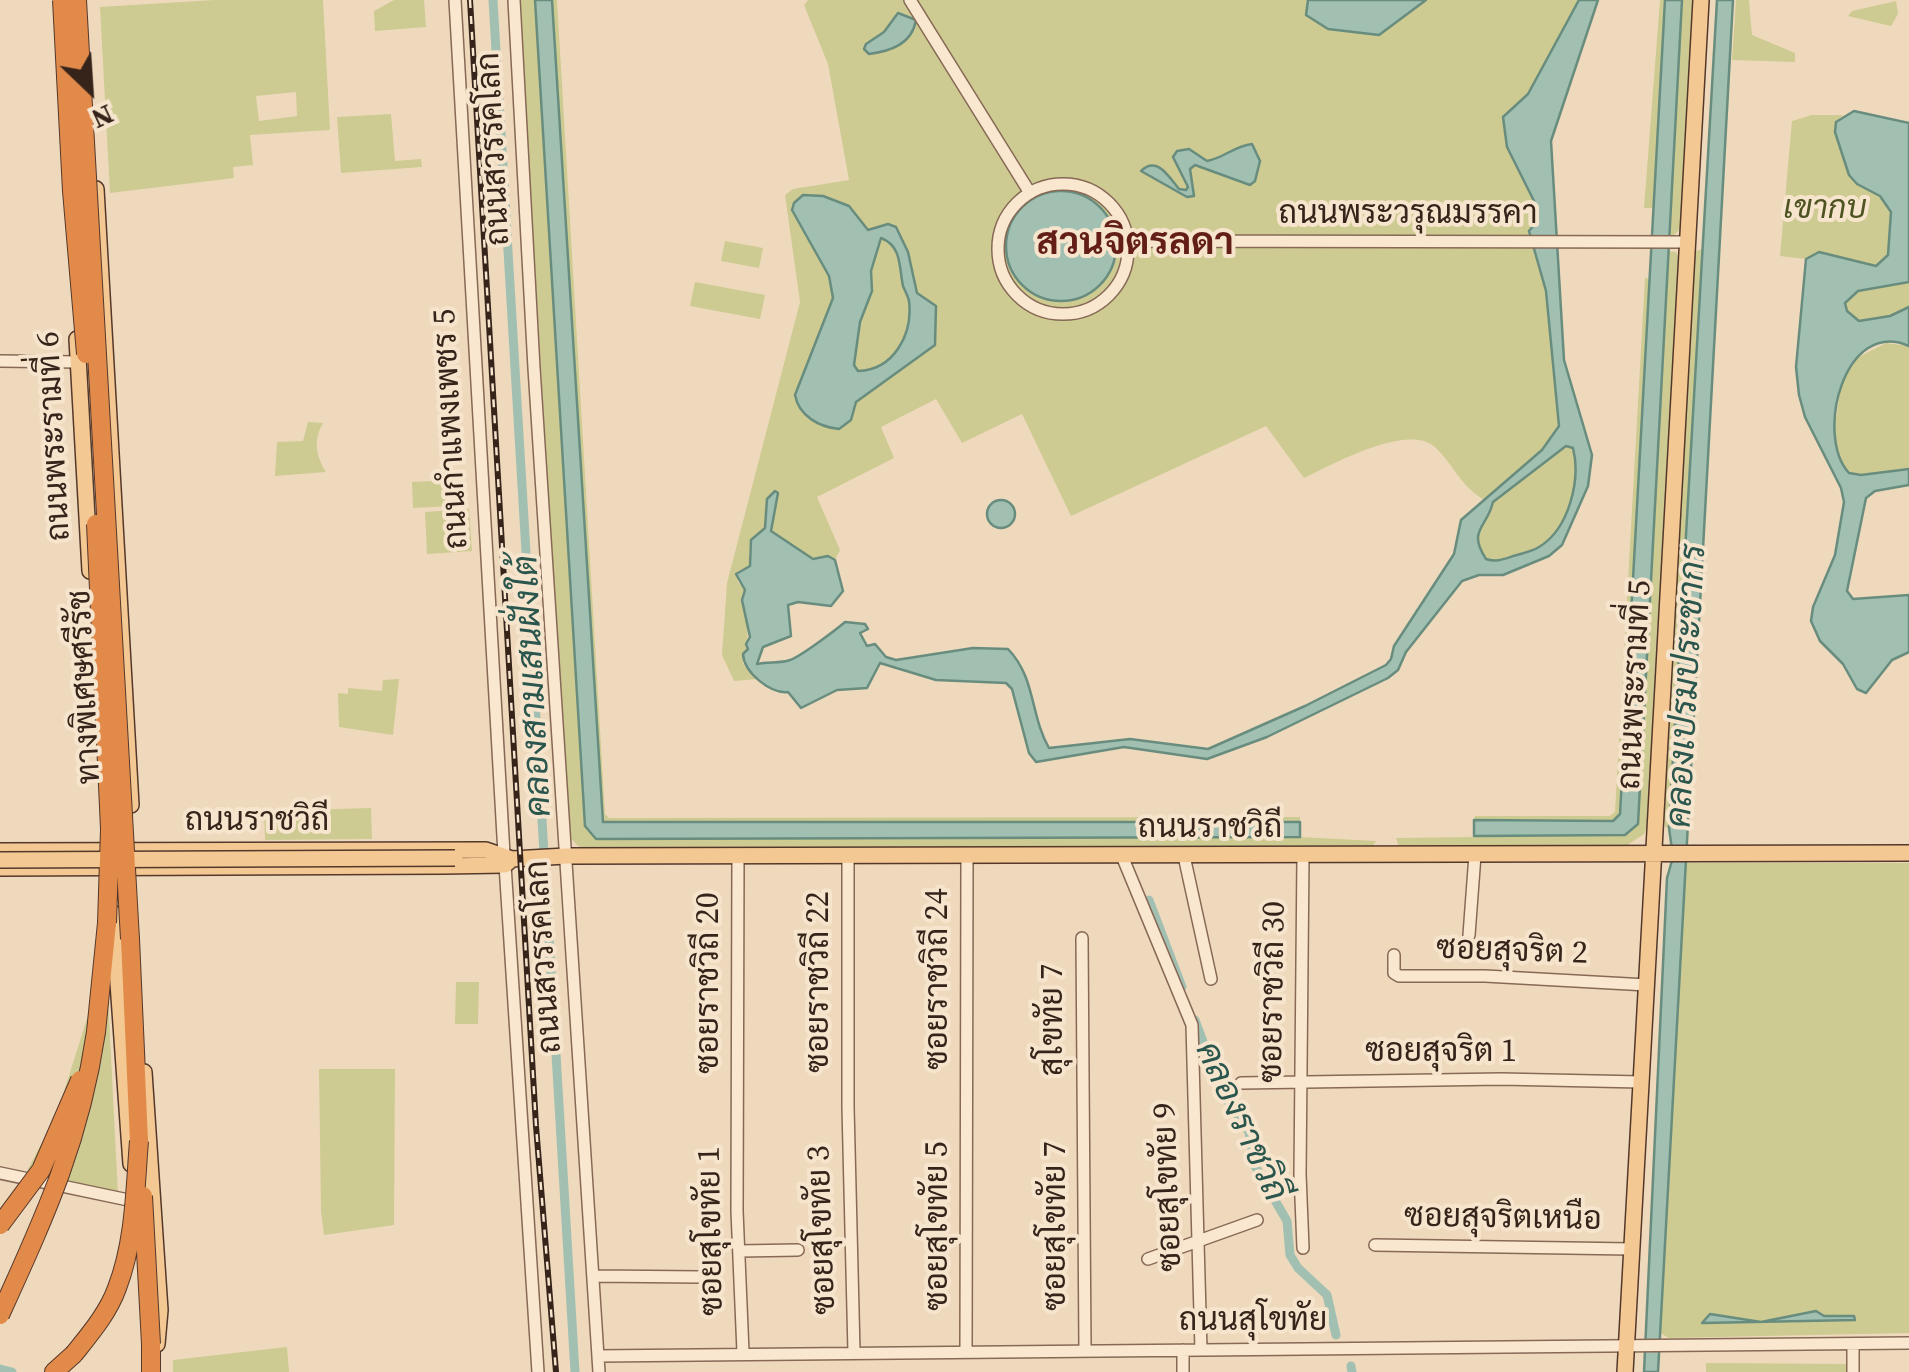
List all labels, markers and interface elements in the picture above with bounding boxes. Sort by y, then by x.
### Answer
north arrow [40,40,140,140]
street label: ถนนสวรรคโลก [471,51,519,247]
text: N [85,96,120,139]
park label: เขากบ [1783,191,1867,229]
street label: ถนนพระวรุณมรรคา [1279,196,1537,234]
district label: สวนจิตรลดา [1036,221,1234,267]
street label: ถนนกำแพงเพชร 5 [427,308,477,550]
street label: ถนนพระรามที่ 6 [30,330,80,542]
water label: คลองเปรมประชากร [1660,543,1716,829]
water label: คลองสามเสนฝั่งใต้ [506,554,562,818]
street label: ถนนพระรามที่ 5 [1611,579,1661,791]
street label: ทางพิเศษศรีรัช [62,589,110,785]
street label: ถนนราชวิถี [185,803,329,841]
street label: ถนนราชวิถี [1138,810,1282,848]
street label: ถนนสวรรคโลก [519,859,571,1055]
street label: ซอยราชวิถี 24 [920,888,958,1070]
street label: ซอยราชวิถี 22 [801,891,839,1073]
street label: ซอยราชวิถี 20 [691,892,729,1074]
street label: ซอยราชวิถี 30 [1253,901,1295,1083]
street label: ซอยสุจริต 2 [1436,930,1588,974]
street label: สุโขทัย 7 [1035,964,1073,1076]
street label: ซอยสุจริต 1 [1365,1034,1517,1072]
water label: คลองราชวิถี [1185,1036,1295,1208]
street label: ซอยสุโขทัย 9 [1147,1102,1191,1272]
street label: ซอยสุโขทัย 5 [920,1141,958,1311]
street label: ซอยสุโขทัย 7 [1038,1141,1076,1311]
street label: ซอยสุโขทัย 3 [801,1145,845,1315]
street label: ซอยสุโขทัย 1 [691,1146,733,1316]
street label: ซอยสุจริตเหนือ [1404,1198,1602,1240]
street label: ถนนสุโขทัย [1179,1303,1327,1341]

